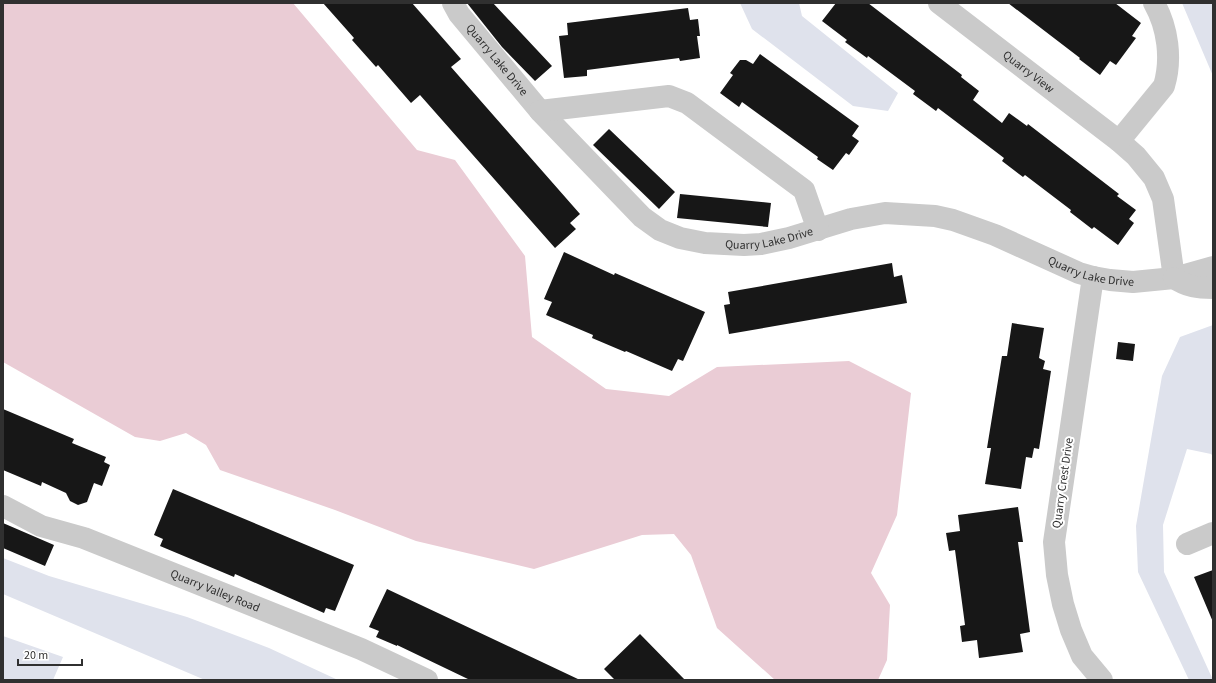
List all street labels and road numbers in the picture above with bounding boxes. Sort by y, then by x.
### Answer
street label: Quarry Lake Drive [462,20,532,99]
street label: Quarry View [999,46,1058,97]
street label: Quarry Lake Drive [725,223,815,254]
street label: Quarry Lake Drive [1045,252,1135,291]
street label: Quarry Crest Drive [1048,437,1078,529]
street label: Quarry Valley Road [168,565,263,616]

